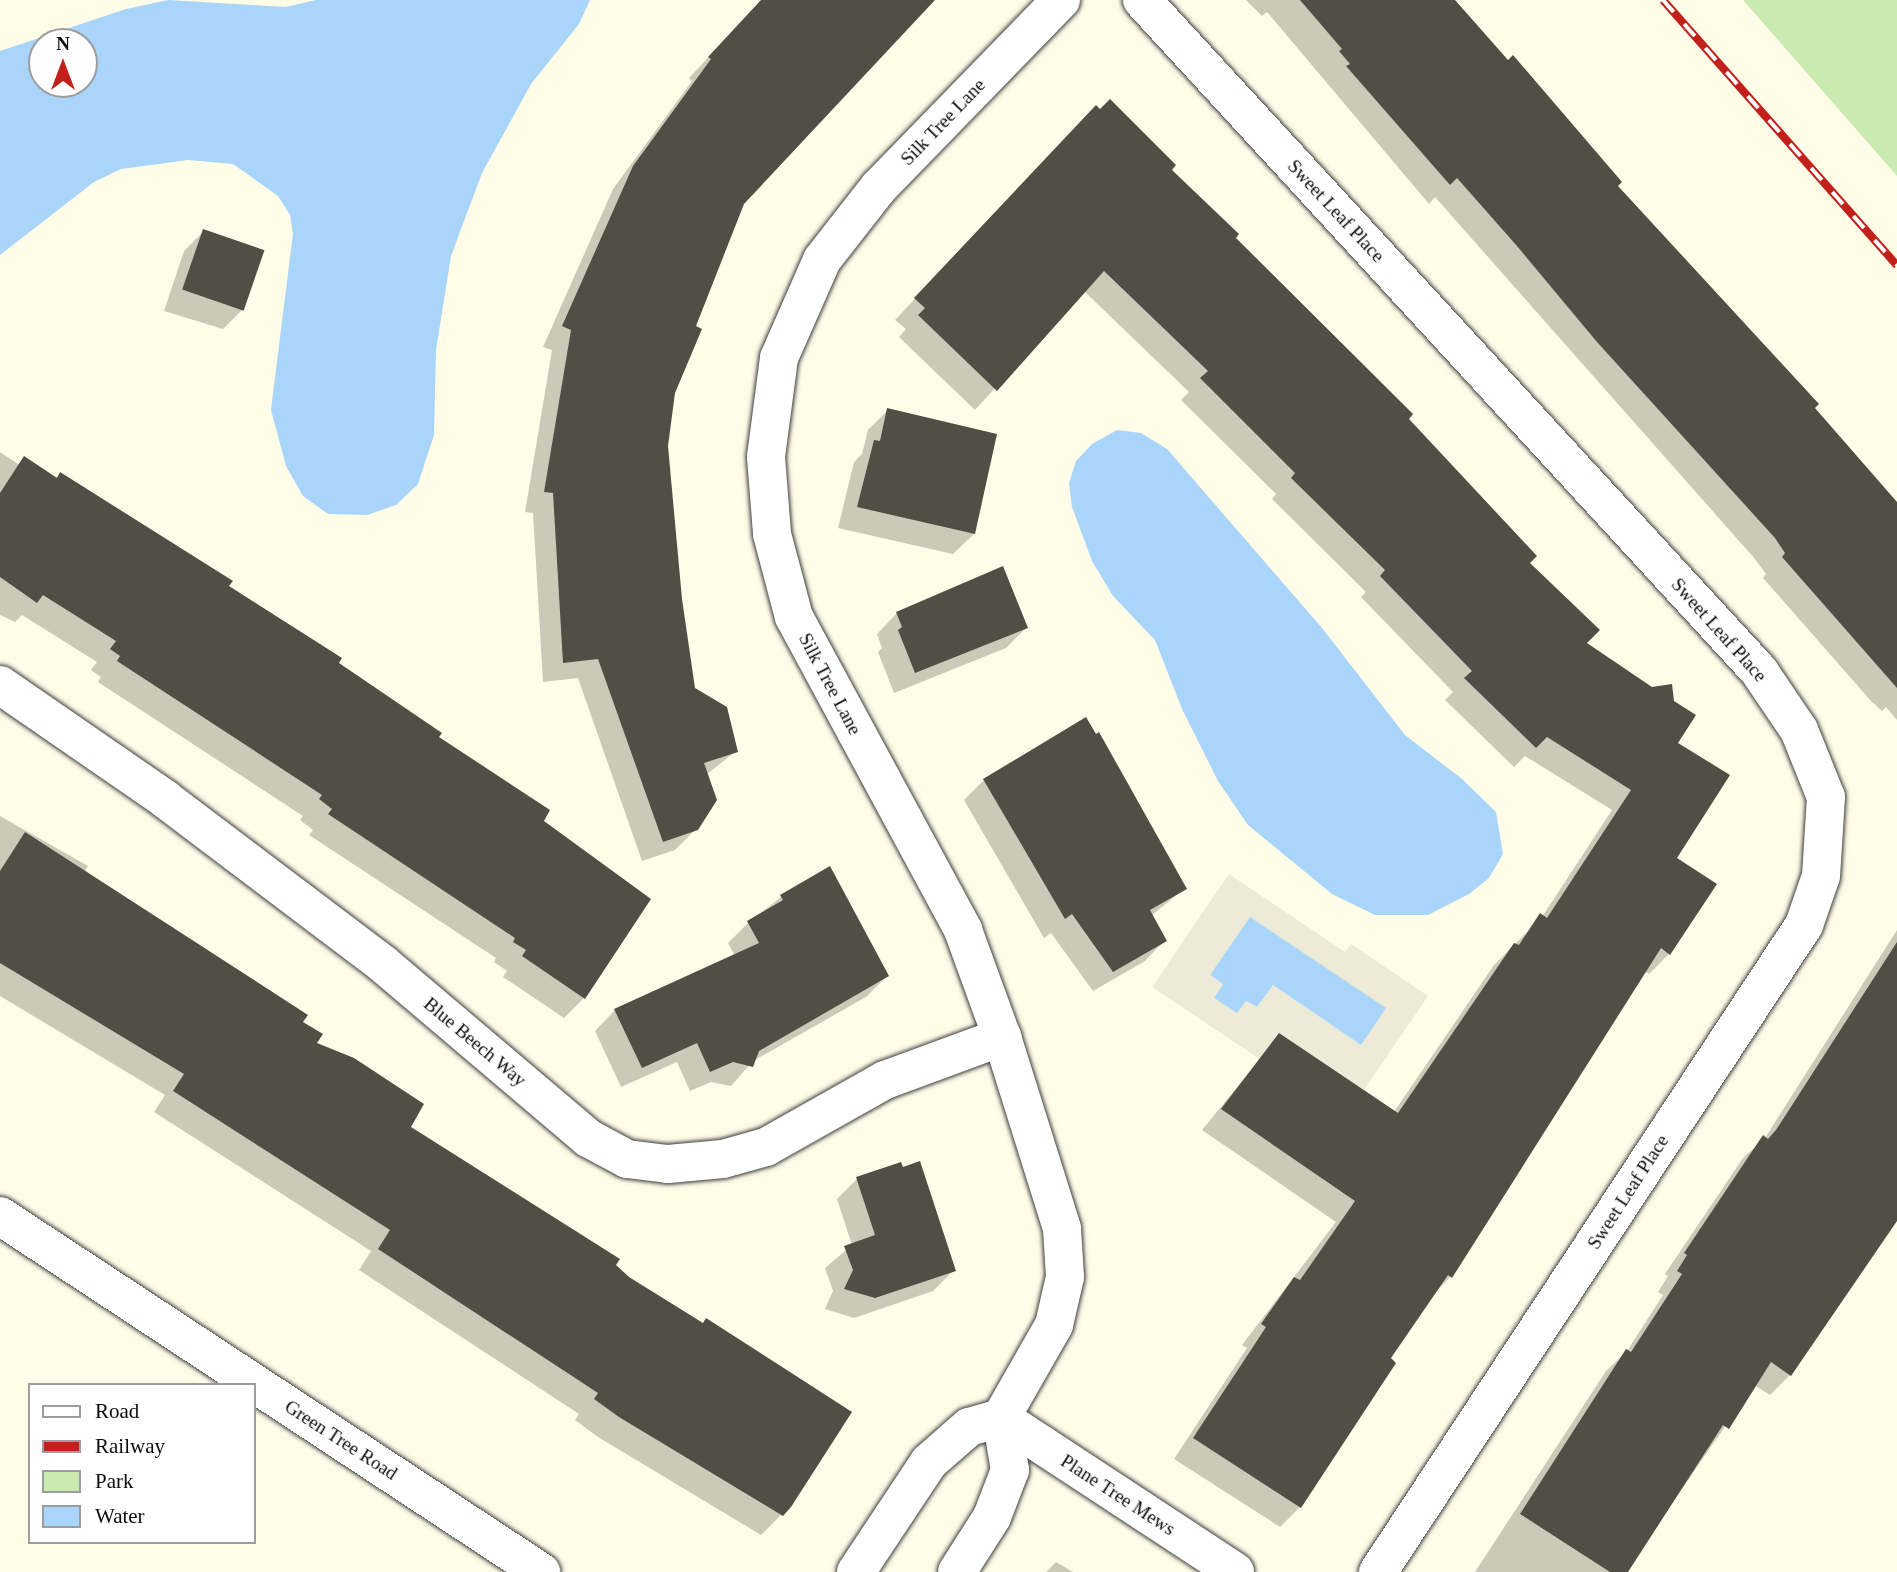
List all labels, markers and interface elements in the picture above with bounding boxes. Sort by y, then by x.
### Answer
north arrow [28,28,98,98]
text: N [56,33,70,54]
street label: Silk Tree Lane [896,74,990,170]
street label: Sweet Leaf Place [1283,155,1389,267]
street label: Sweet Leaf Place [1666,573,1772,687]
street label: Silk Tree Lane [794,629,866,739]
street label: Blue Beech Way [419,992,531,1092]
street label: Sweet Leaf Place [1583,1130,1673,1254]
legend [28,1383,256,1544]
street label: Green Tree Road [280,1395,402,1485]
text: Road [95,1399,139,1423]
text: Railway [95,1434,165,1458]
street label: Plane Tree Mews [1056,1449,1180,1541]
text: Park [95,1469,134,1493]
text: Water [95,1504,145,1528]

